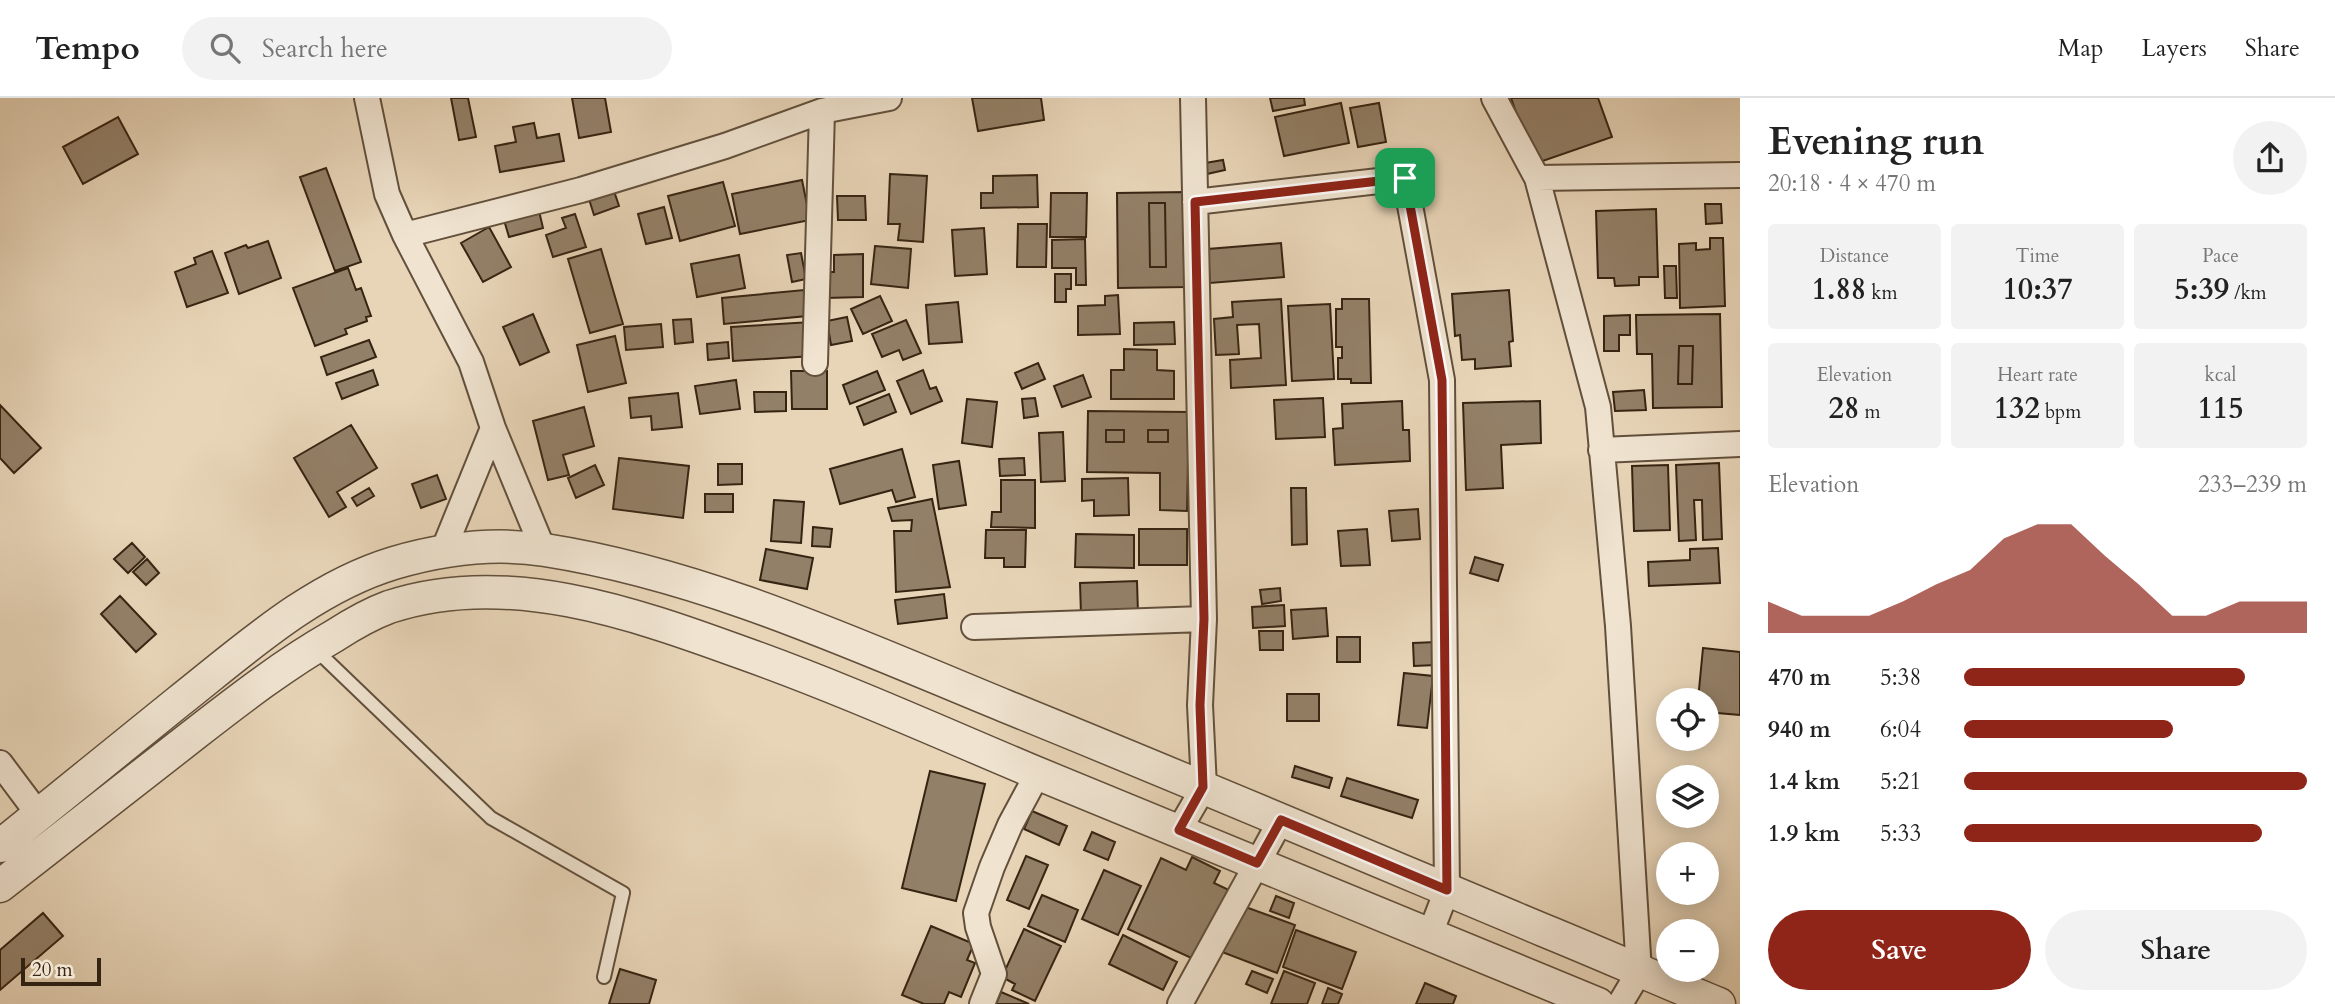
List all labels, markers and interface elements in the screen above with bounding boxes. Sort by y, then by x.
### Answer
search box [182,17,672,80]
text: Tempo [35,26,140,71]
icon: search [206,29,244,67]
text: Search here [262,31,388,66]
text: Map [2058,32,2104,65]
text: Layers [2142,32,2207,65]
text: Share [2245,32,2300,65]
text: Evening run [1768,116,1984,168]
button: share [2233,121,2307,195]
pin [1375,148,1435,208]
icon: arrive [1386,159,1424,197]
text: 20:18 · 4 × 470 m [1768,168,1936,199]
text: Distance [1820,243,1889,269]
text: Time [2016,243,2059,269]
text: Pace [2202,243,2239,269]
text: 1.88 [1811,269,1866,310]
text: 10:37 [2002,269,2073,310]
text: 5:39 [2174,269,2229,310]
text: km [1866,280,1898,306]
text: /km [2229,280,2267,306]
text: Elevation [1817,362,1892,388]
text: Heart rate [1997,362,2078,388]
text: kcal [2205,362,2236,388]
text: 28 [1829,388,1859,429]
text: 132 [1994,388,2040,429]
text: 115 [2197,388,2244,429]
text: m [1859,399,1880,425]
text: bpm [2040,399,2081,425]
text: Elevation [1768,469,1859,500]
text: 233–239 m [2198,469,2307,500]
text: 470 m [1768,662,1831,693]
text: 5:38 [1880,662,1921,693]
map controls [1656,688,1719,982]
button: locate [1656,688,1719,751]
text: 940 m [1768,714,1831,745]
text: 6:04 [1880,714,1921,745]
button: layers [1656,765,1719,828]
text: 1.4 km [1768,766,1840,797]
text: 5:21 [1880,766,1921,797]
text: 1.9 km [1768,818,1840,849]
text: 5:33 [1880,818,1921,849]
button: + [1656,842,1719,905]
button: Save [1768,910,2031,990]
button: Share [2045,910,2307,990]
button: − [1656,919,1719,982]
scale bar [21,955,102,987]
text: 20 m [32,957,73,983]

